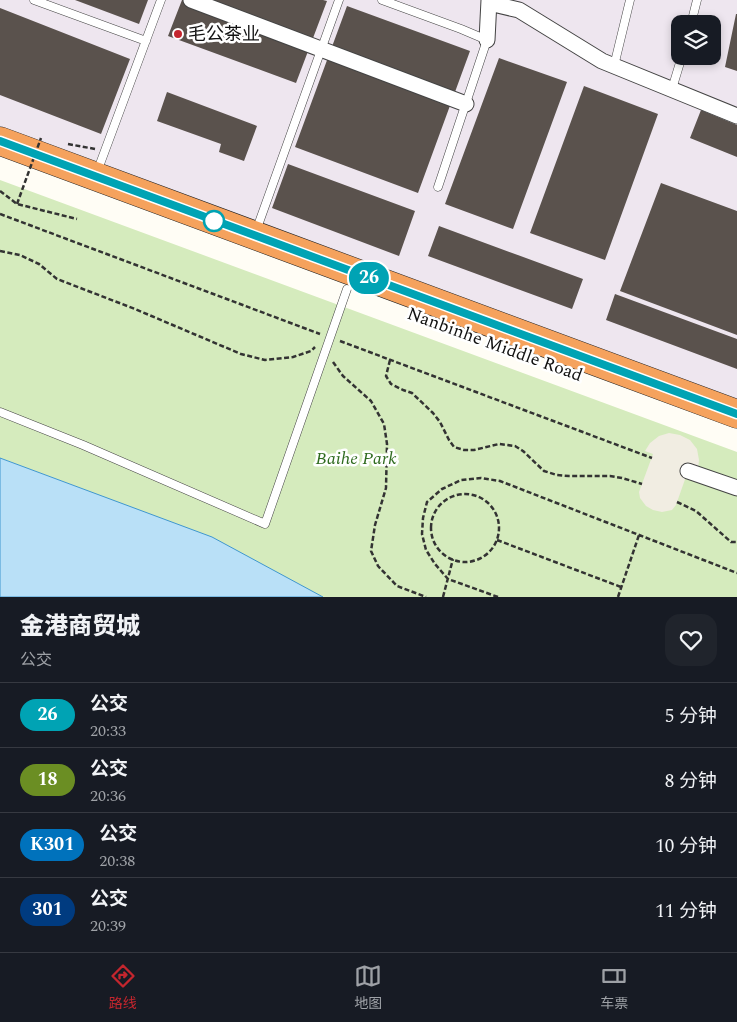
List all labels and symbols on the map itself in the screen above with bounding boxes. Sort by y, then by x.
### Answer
place label: 毛公茶业 [188,21,260,48]
marker: 毛公茶业 [172,28,184,40]
unlabelled marker [203,210,225,232]
line badge: 26 [346,262,392,294]
street label: Nanbinhe Middle Road [403,300,586,389]
park label: Baihe Park [315,445,397,472]

